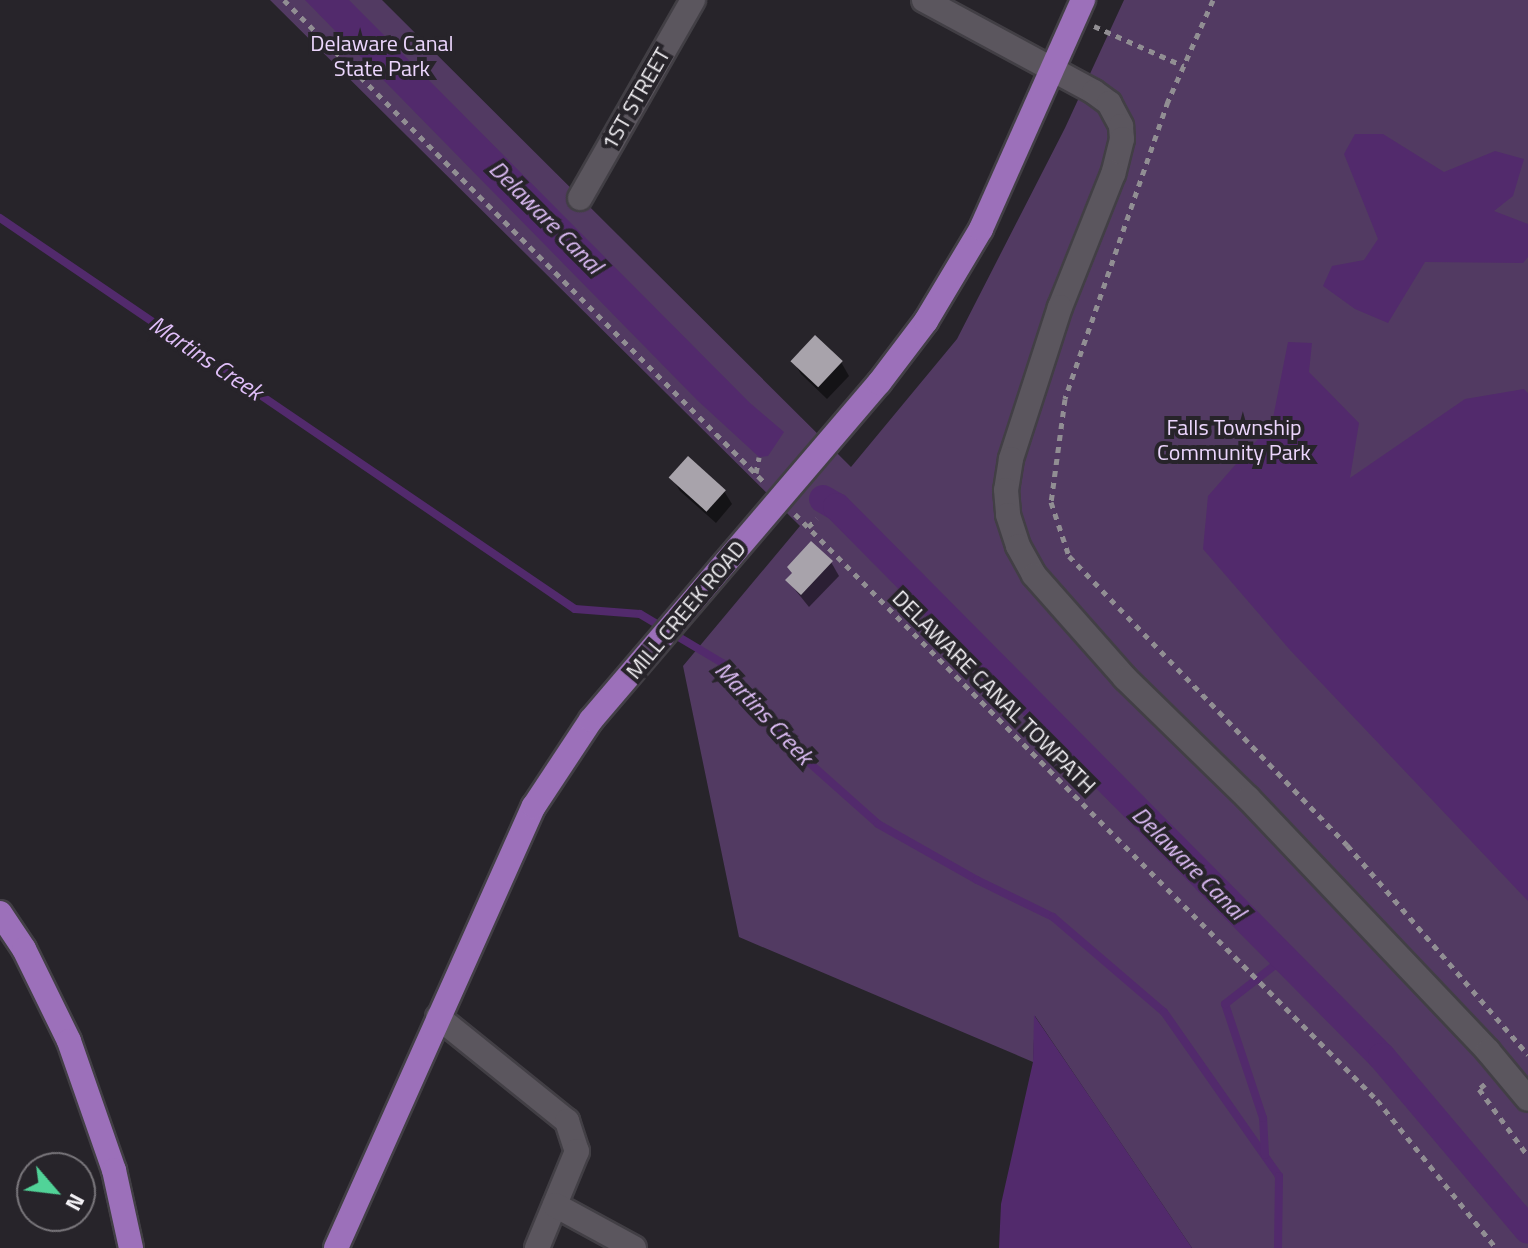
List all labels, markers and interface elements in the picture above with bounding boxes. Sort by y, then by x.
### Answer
park label: Delaware Canal State Park [310,30,454,82]
street label: 1ST STREET [596,43,676,155]
water label: Delaware Canal [483,154,609,280]
water label: Martins Creek [144,310,268,406]
park label: Falls Township Community Park [1157,414,1311,466]
street label: MILL CREEK ROAD [621,536,751,684]
street label: DELAWARE CANAL TOWPATH [887,585,1101,799]
water label: Martins Creek [709,655,819,771]
water label: Delaware Canal [1126,800,1252,926]
north arrow [16,1152,96,1232]
text: N [57,1188,94,1217]

